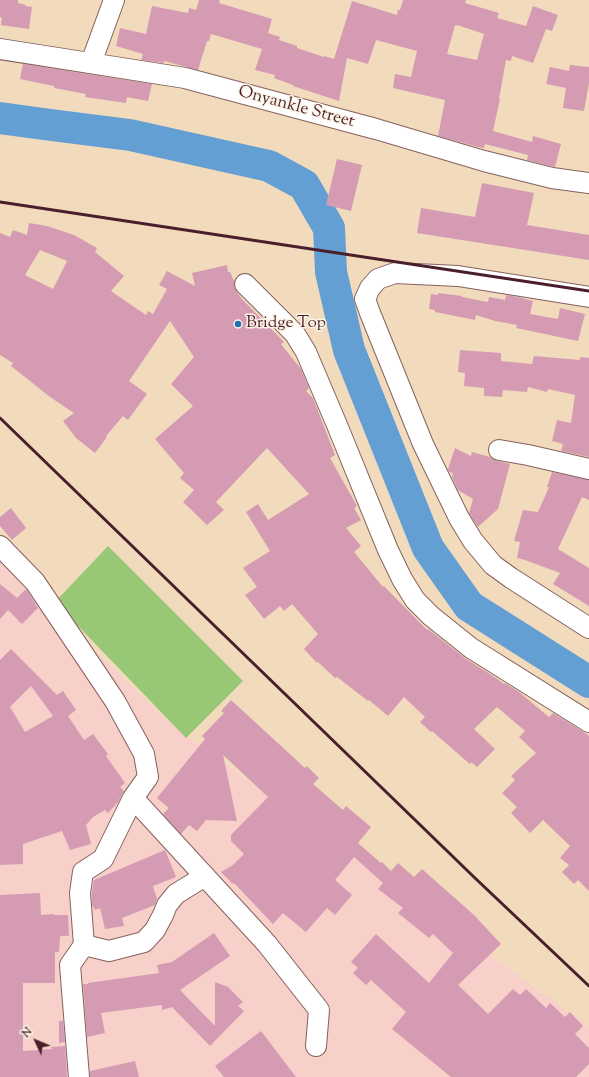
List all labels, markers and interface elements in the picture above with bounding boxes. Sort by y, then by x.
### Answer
street label: Onyankle Street [236,83,356,133]
place label: Bridge Top [246,314,326,334]
marker: Bridge Top [233,319,243,329]
north arrow [16,1021,56,1061]
text: N [19,1024,36,1041]

